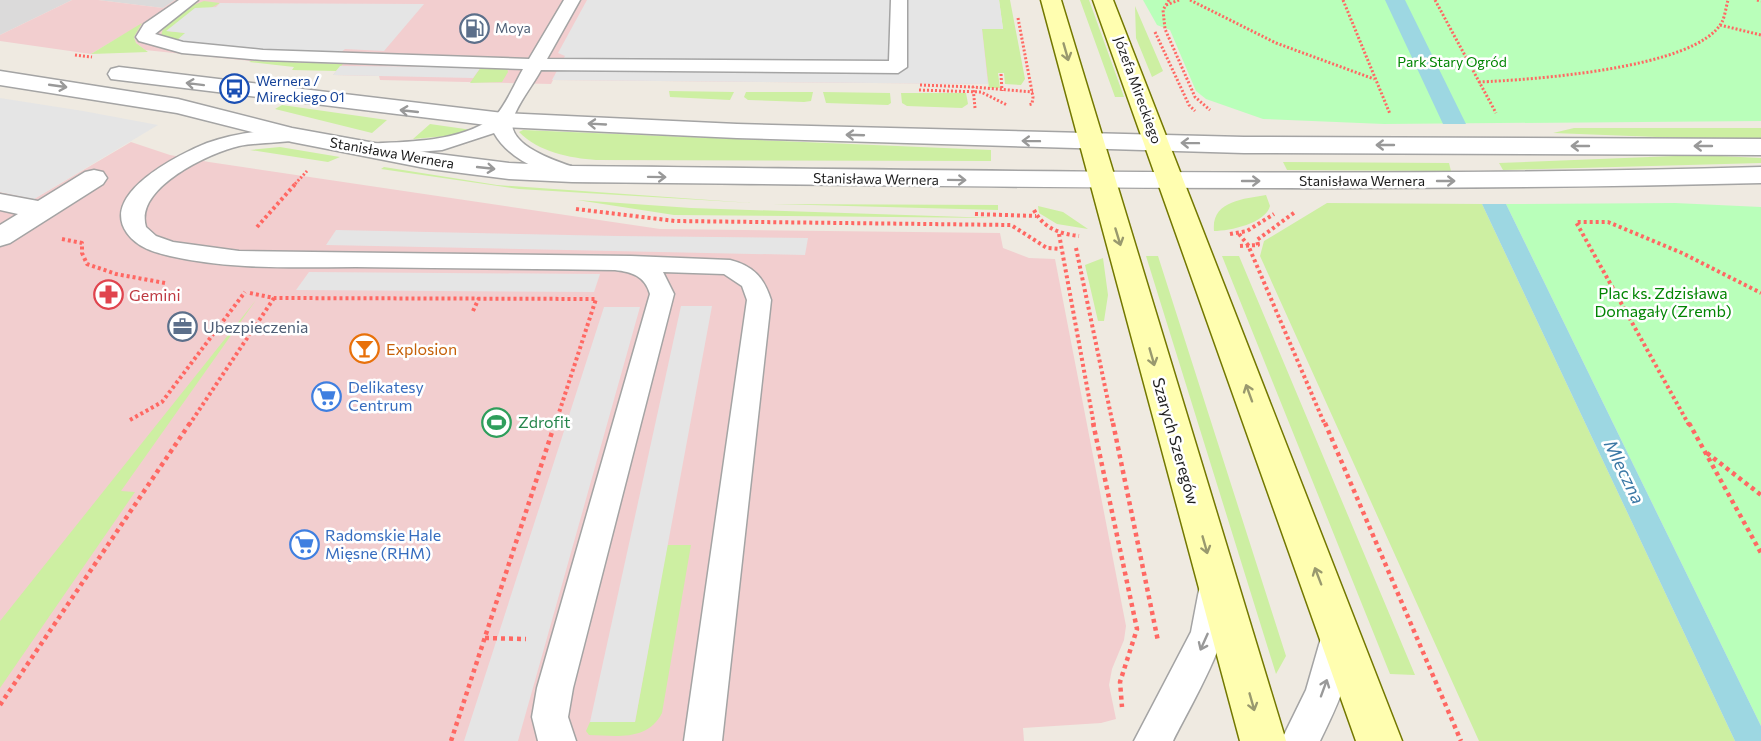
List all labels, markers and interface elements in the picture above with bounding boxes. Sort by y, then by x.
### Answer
fuel station icon: Moya [458,12,490,44]
place label: Moya [495,19,531,36]
street label: Józefa Mireckiego [1111,34,1166,146]
one-way arrow [1061,42,1072,61]
park label: Park Stary Ogród [1397,53,1507,70]
place label: Wernera / Mireckiego 01 [256,72,345,105]
bus stop icon: Wernera / Mireckiego 01 [219,73,251,105]
one-way arrow [185,78,205,89]
one-way arrow [47,81,67,92]
one-way arrow [399,105,419,116]
one-way arrow [588,119,608,130]
one-way arrow [846,129,866,141]
street label: Stanisława Wernera [329,133,456,172]
one-way arrow [1022,135,1042,146]
one-way arrow [1181,138,1201,149]
one-way arrow [1376,139,1396,151]
one-way arrow [1571,140,1591,152]
one-way arrow [1693,140,1713,152]
one-way arrow [476,163,496,174]
street label: Stanisława Wernera [813,169,939,188]
one-way arrow [647,171,666,182]
street label: Stanisława Wernera [1299,172,1425,189]
one-way arrow [946,174,966,185]
one-way arrow [1240,175,1260,187]
one-way arrow [1435,175,1455,187]
one-way arrow [1113,227,1124,246]
pharmacy icon: Gemini [92,279,124,311]
park label: Plac ks. Zdzisława Domagały (Zremb) [1594,283,1732,320]
place label: Gemini [129,285,181,304]
office icon: Ubezpieczenia [166,311,198,343]
place label: Ubezpieczenia [203,317,309,336]
bar icon: Explosion [349,333,381,365]
place label: Explosion [386,339,457,358]
one-way arrow [1146,347,1158,366]
street label: Szarych Szeregów [1149,375,1204,507]
place label: Delikatesy Centrum [348,377,424,414]
supermarket icon: Delikatesy Centrum [311,380,343,412]
one-way arrow [1243,384,1254,403]
sports icon: Zdrofit [481,406,513,438]
place label: Zdrofit [518,412,571,431]
water label: Mleczna [1600,436,1650,507]
place label: Radomskie Hale Mięsne (RHM) [325,525,441,562]
supermarket icon: Radomskie Hale Mięsne (RHM) [288,528,320,560]
one-way arrow [1200,535,1211,554]
one-way arrow [1311,567,1322,586]
one-way arrow [1197,633,1209,651]
one-way arrow [1320,679,1331,698]
one-way arrow [1247,692,1258,711]

